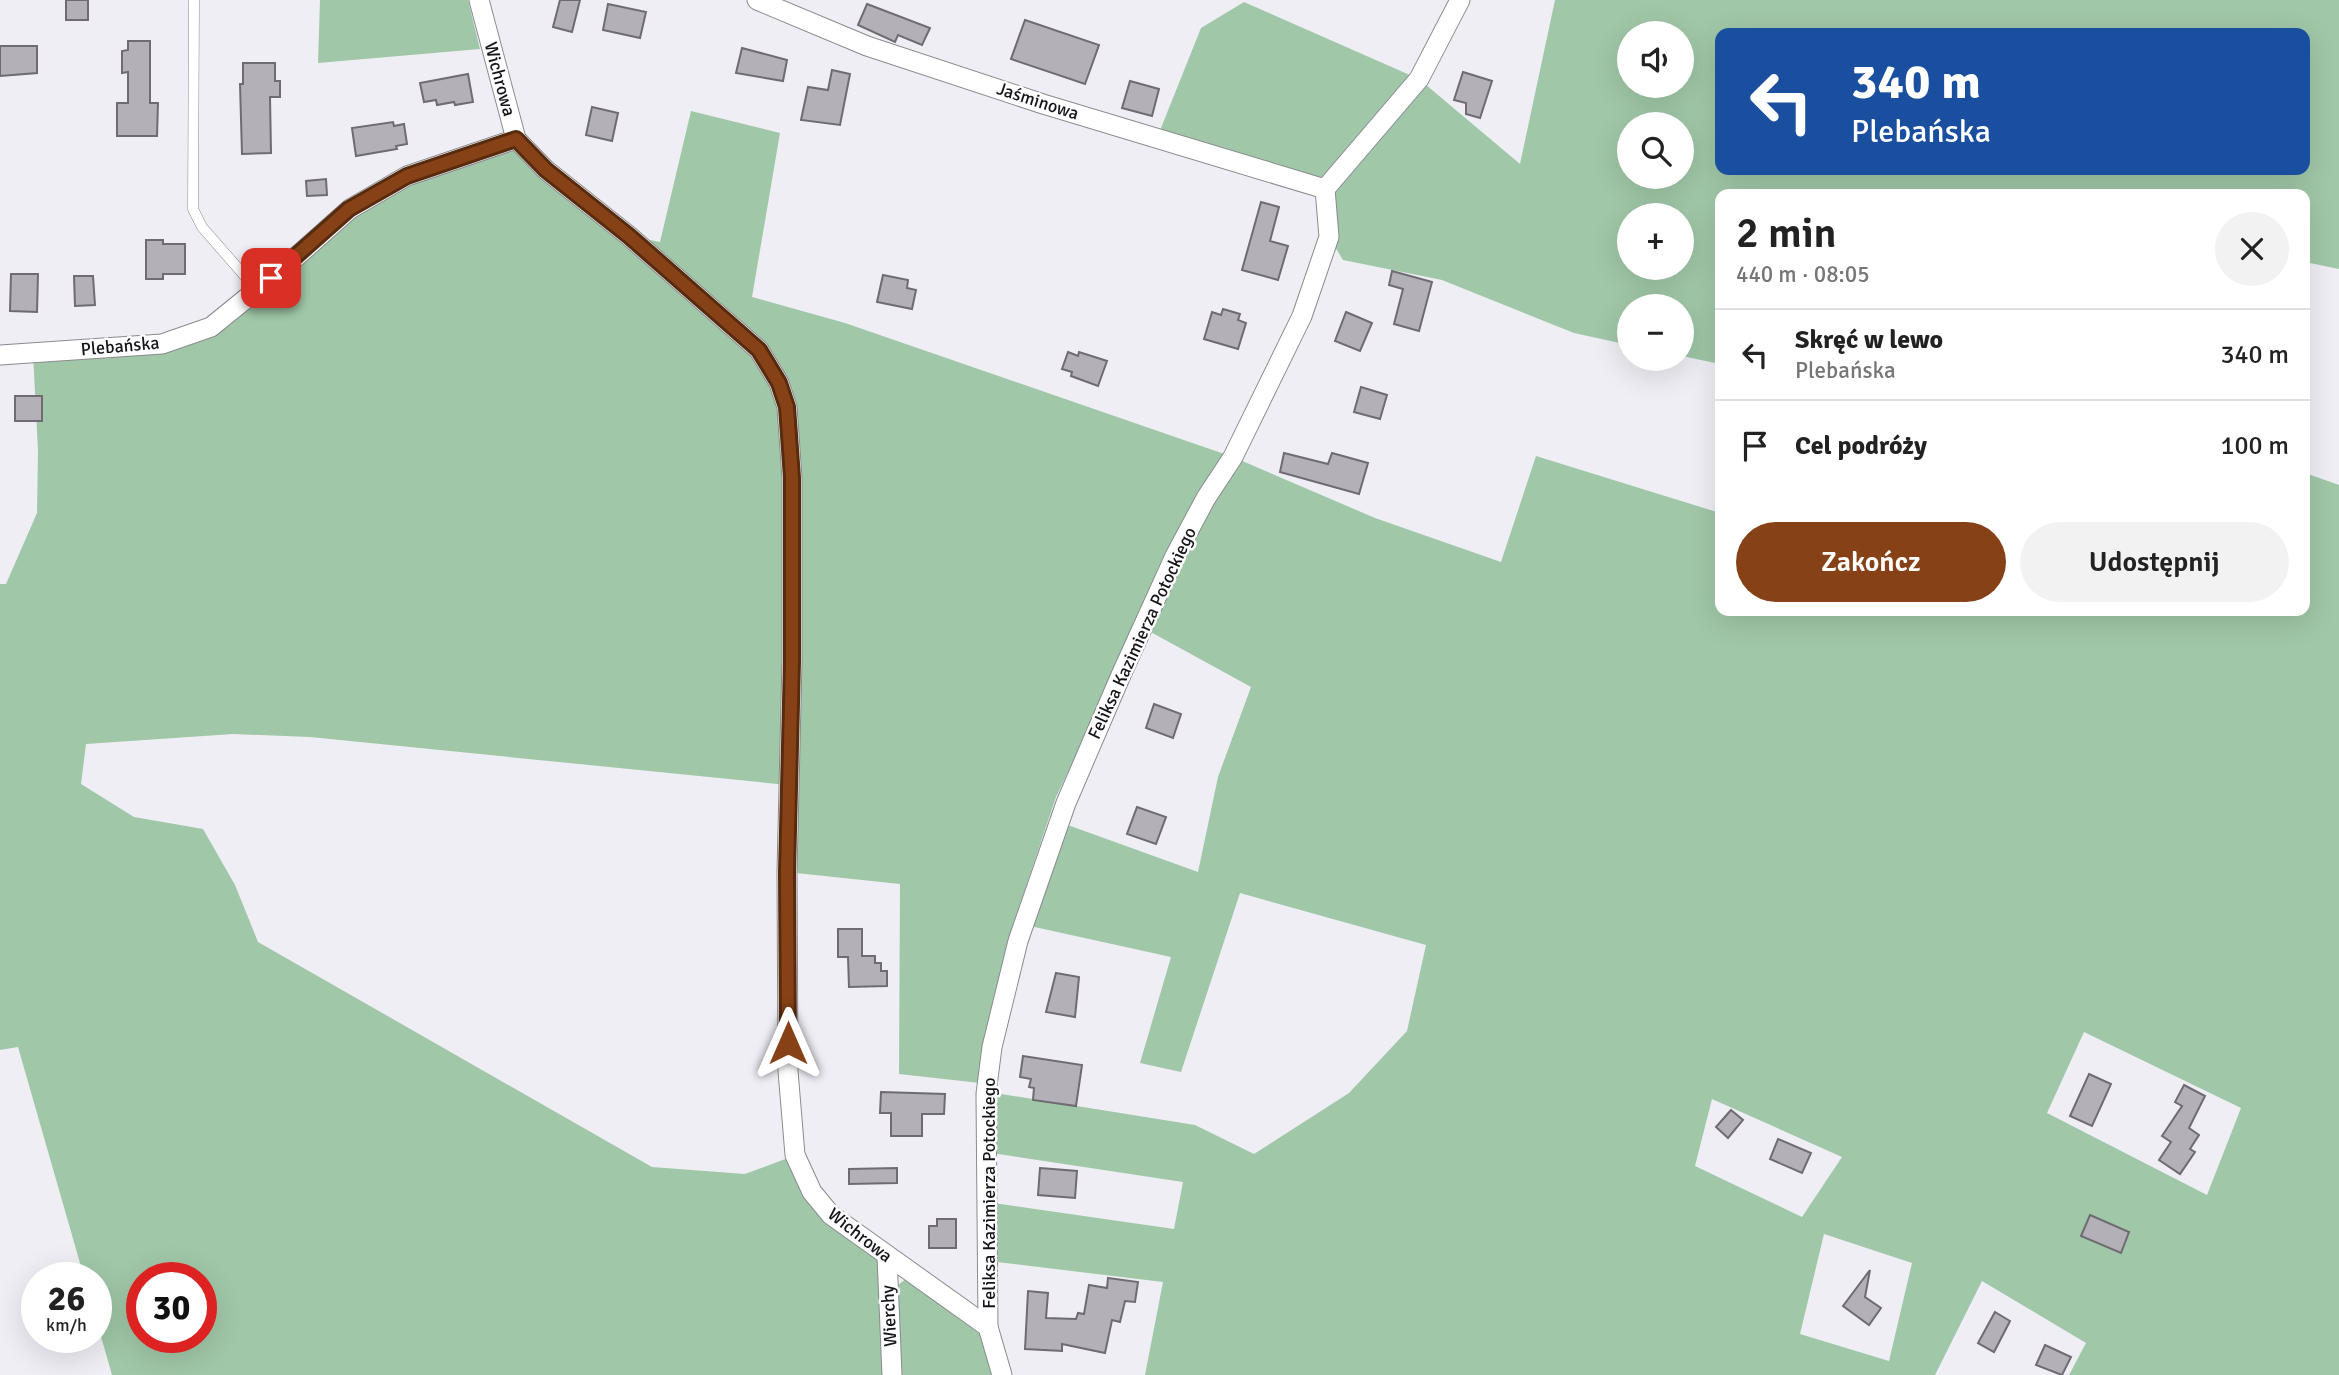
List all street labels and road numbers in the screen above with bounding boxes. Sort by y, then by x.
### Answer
street label: Wichrowa [480,40,520,118]
street label: Jaśminowa [994,77,1082,125]
street label: Plebańska [80,332,160,360]
street label: Feliksa Kazimierza Potockiego [1083,523,1201,743]
street label: Feliksa Kazimierza Potockiego [978,1077,1000,1309]
street label: Wichrowa [823,1203,897,1267]
street label: Wierchy [876,1284,902,1347]

